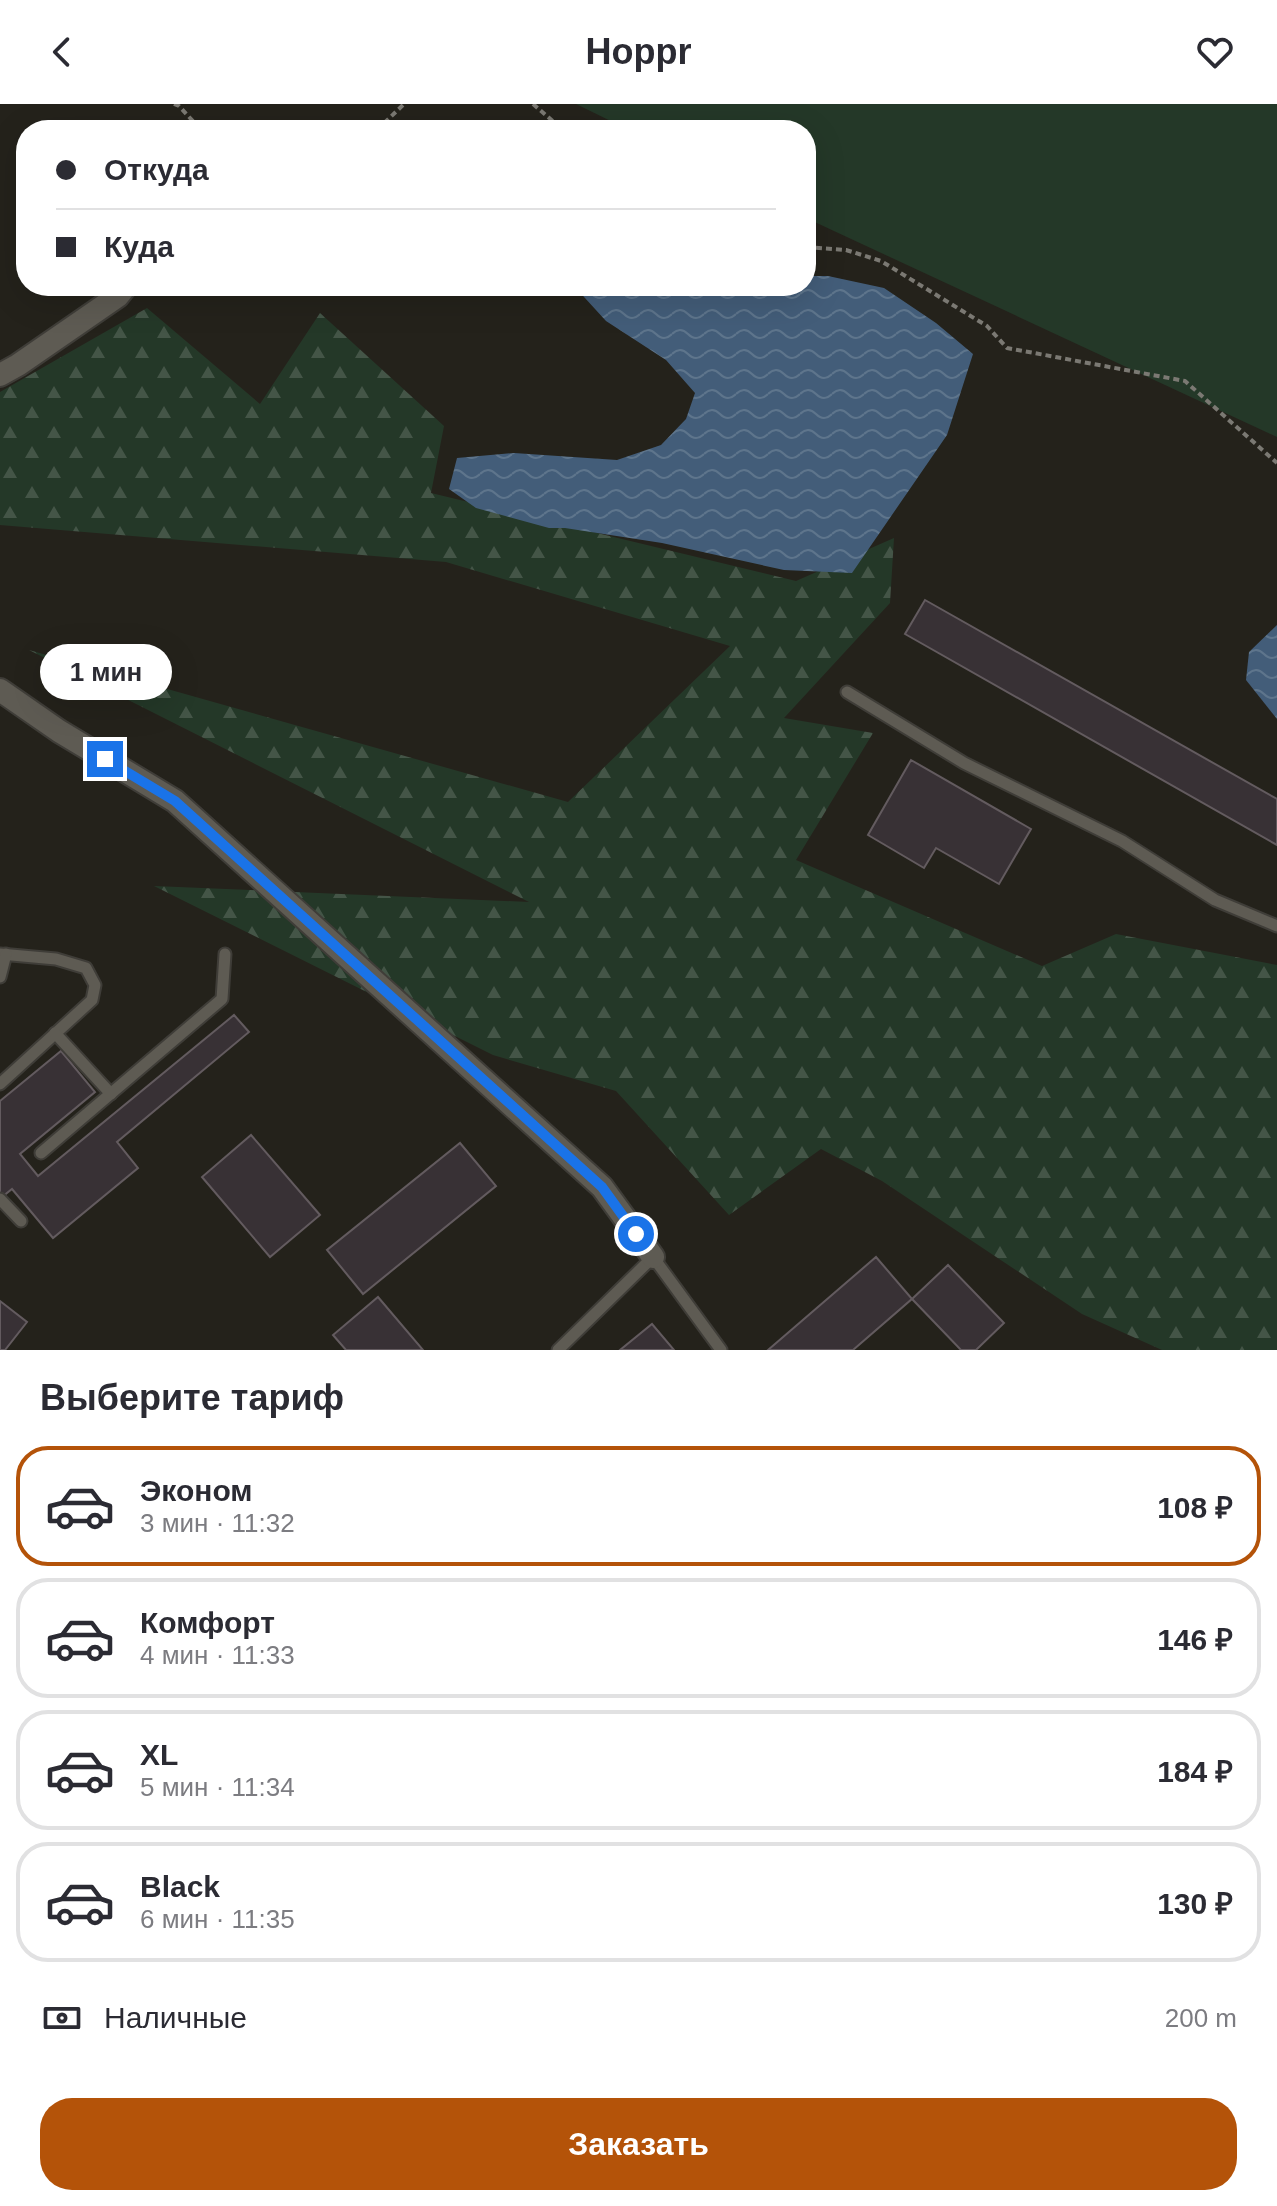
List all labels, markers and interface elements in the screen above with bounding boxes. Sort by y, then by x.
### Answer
icon: back [40,30,84,74]
icon: heart [1193,30,1237,74]
text: Hoppr [586,31,691,72]
text: Откуда [104,153,209,186]
text: Куда [104,230,174,263]
callout: 1 мин [39,643,171,699]
text: 1 мин [70,657,142,687]
route end [87,741,123,777]
route start [618,1216,654,1252]
text: Выберите тариф [40,1377,344,1418]
icon: car [44,1470,116,1542]
text: Эконом [140,1474,253,1507]
text: 108 ₽ [1157,1491,1233,1524]
text: 3 мин · 11:32 [140,1508,295,1538]
icon: car [44,1602,116,1674]
text: Комфорт [140,1606,275,1639]
text: 146 ₽ [1157,1623,1233,1656]
text: 4 мин · 11:33 [140,1640,295,1670]
icon: car [44,1734,116,1806]
text: XL [140,1738,178,1771]
text: 184 ₽ [1157,1755,1233,1788]
text: 5 мин · 11:34 [140,1772,295,1802]
icon: car [44,1866,116,1938]
text: Black [140,1870,220,1903]
text: 130 ₽ [1157,1887,1233,1920]
text: 6 мин · 11:35 [140,1904,295,1934]
icon: cash [40,1996,84,2040]
text: Наличные [104,2001,247,2034]
text: 200 m [1165,2003,1237,2033]
button: Заказать [40,2098,1237,2190]

